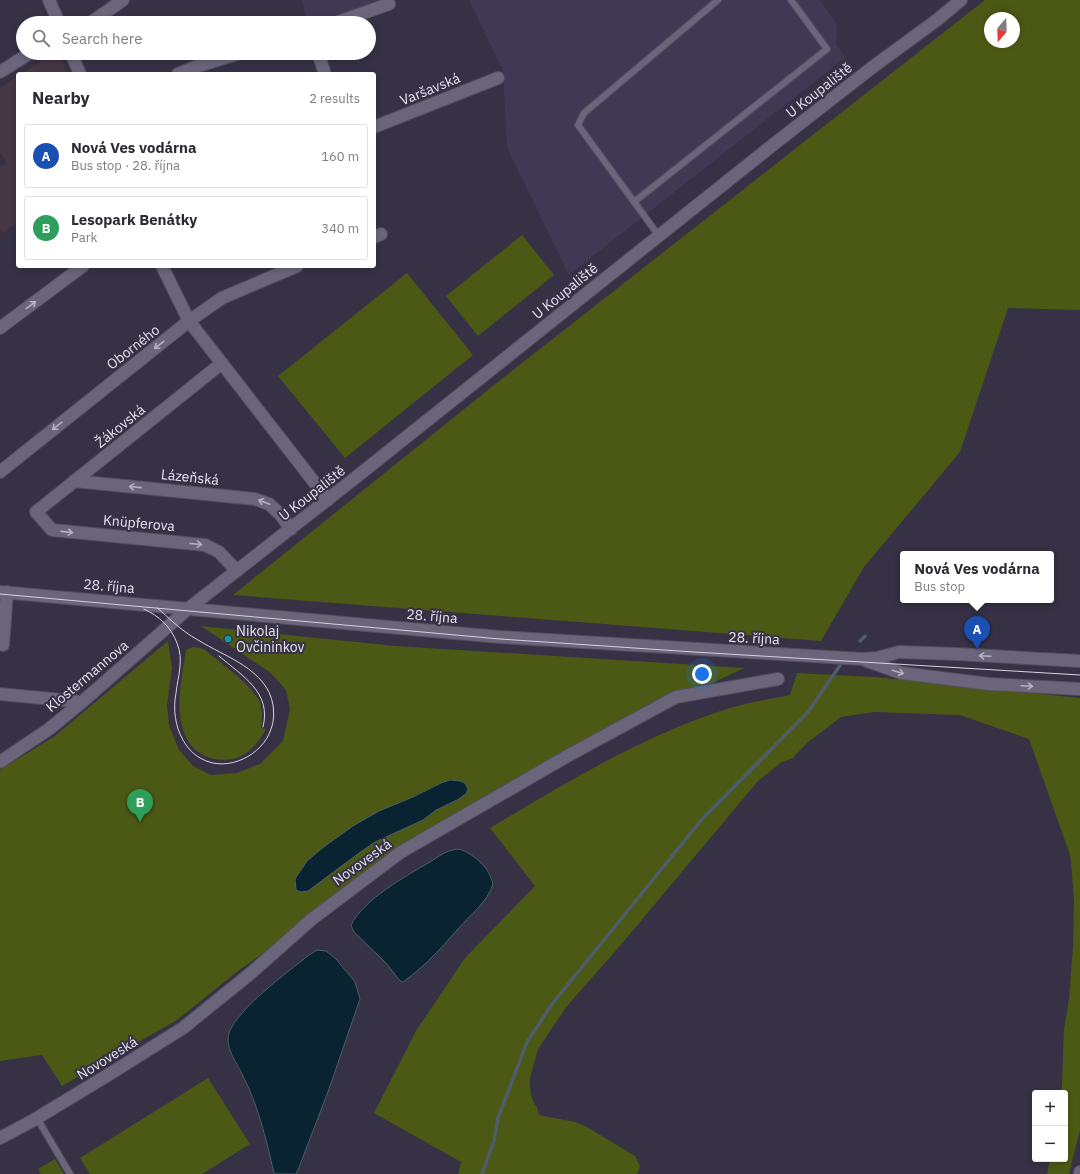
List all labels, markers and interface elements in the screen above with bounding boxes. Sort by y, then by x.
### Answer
north arrow [984,12,1020,48]
search box [16,16,376,60]
icon: search [30,27,52,49]
text: Search here [62,29,142,48]
street label: U Koupaliště [782,58,856,122]
street label: Varšavská [397,69,463,109]
text: Nearby [32,87,90,109]
text: 2 results [309,90,360,107]
text: Nová Ves vodárna [71,138,197,157]
text: A [42,148,50,165]
text: 160 m [321,148,359,165]
text: Bus stop · 28. října [71,157,180,174]
text: Lesopark Benátky [71,210,197,229]
text: B [42,220,50,237]
text: 340 m [321,220,359,237]
text: Park [71,229,97,246]
street label: U Koupaliště [529,259,602,323]
one-way arrow [26,301,37,309]
street label: Oborného [103,321,163,373]
one-way arrow [153,341,164,350]
street label: Žákovská [91,399,149,452]
one-way arrow [52,422,63,431]
street label: U Koupaliště [275,461,349,525]
street label: Lázeňská [160,465,220,489]
one-way arrow [129,483,142,491]
one-way arrow [258,498,270,505]
street label: Knüpferova [102,511,176,535]
one-way arrow [60,528,73,535]
one-way arrow [189,540,202,547]
popup [900,551,1054,603]
text: Nová Ves vodárna [914,559,1040,578]
street label: 28. října [83,575,136,597]
text: Bus stop [914,578,965,595]
street label: 28. října [406,605,459,627]
pin: A [964,616,990,649]
place label: Nikolaj Ovčininkov [236,622,305,656]
street label: 28. října [728,628,781,648]
marker: Nikolaj Ovčininkov [223,634,233,644]
street label: Klostermannova [42,636,132,716]
one-way arrow [979,652,992,659]
your location [692,664,712,684]
one-way arrow [892,669,905,676]
one-way arrow [1020,683,1033,690]
pin: B [127,789,153,822]
street label: Novoveská [329,834,395,889]
street label: Novoveská [73,1032,141,1084]
map controls [1032,1090,1068,1162]
button: + [1032,1090,1068,1126]
button: − [1032,1126,1068,1162]

